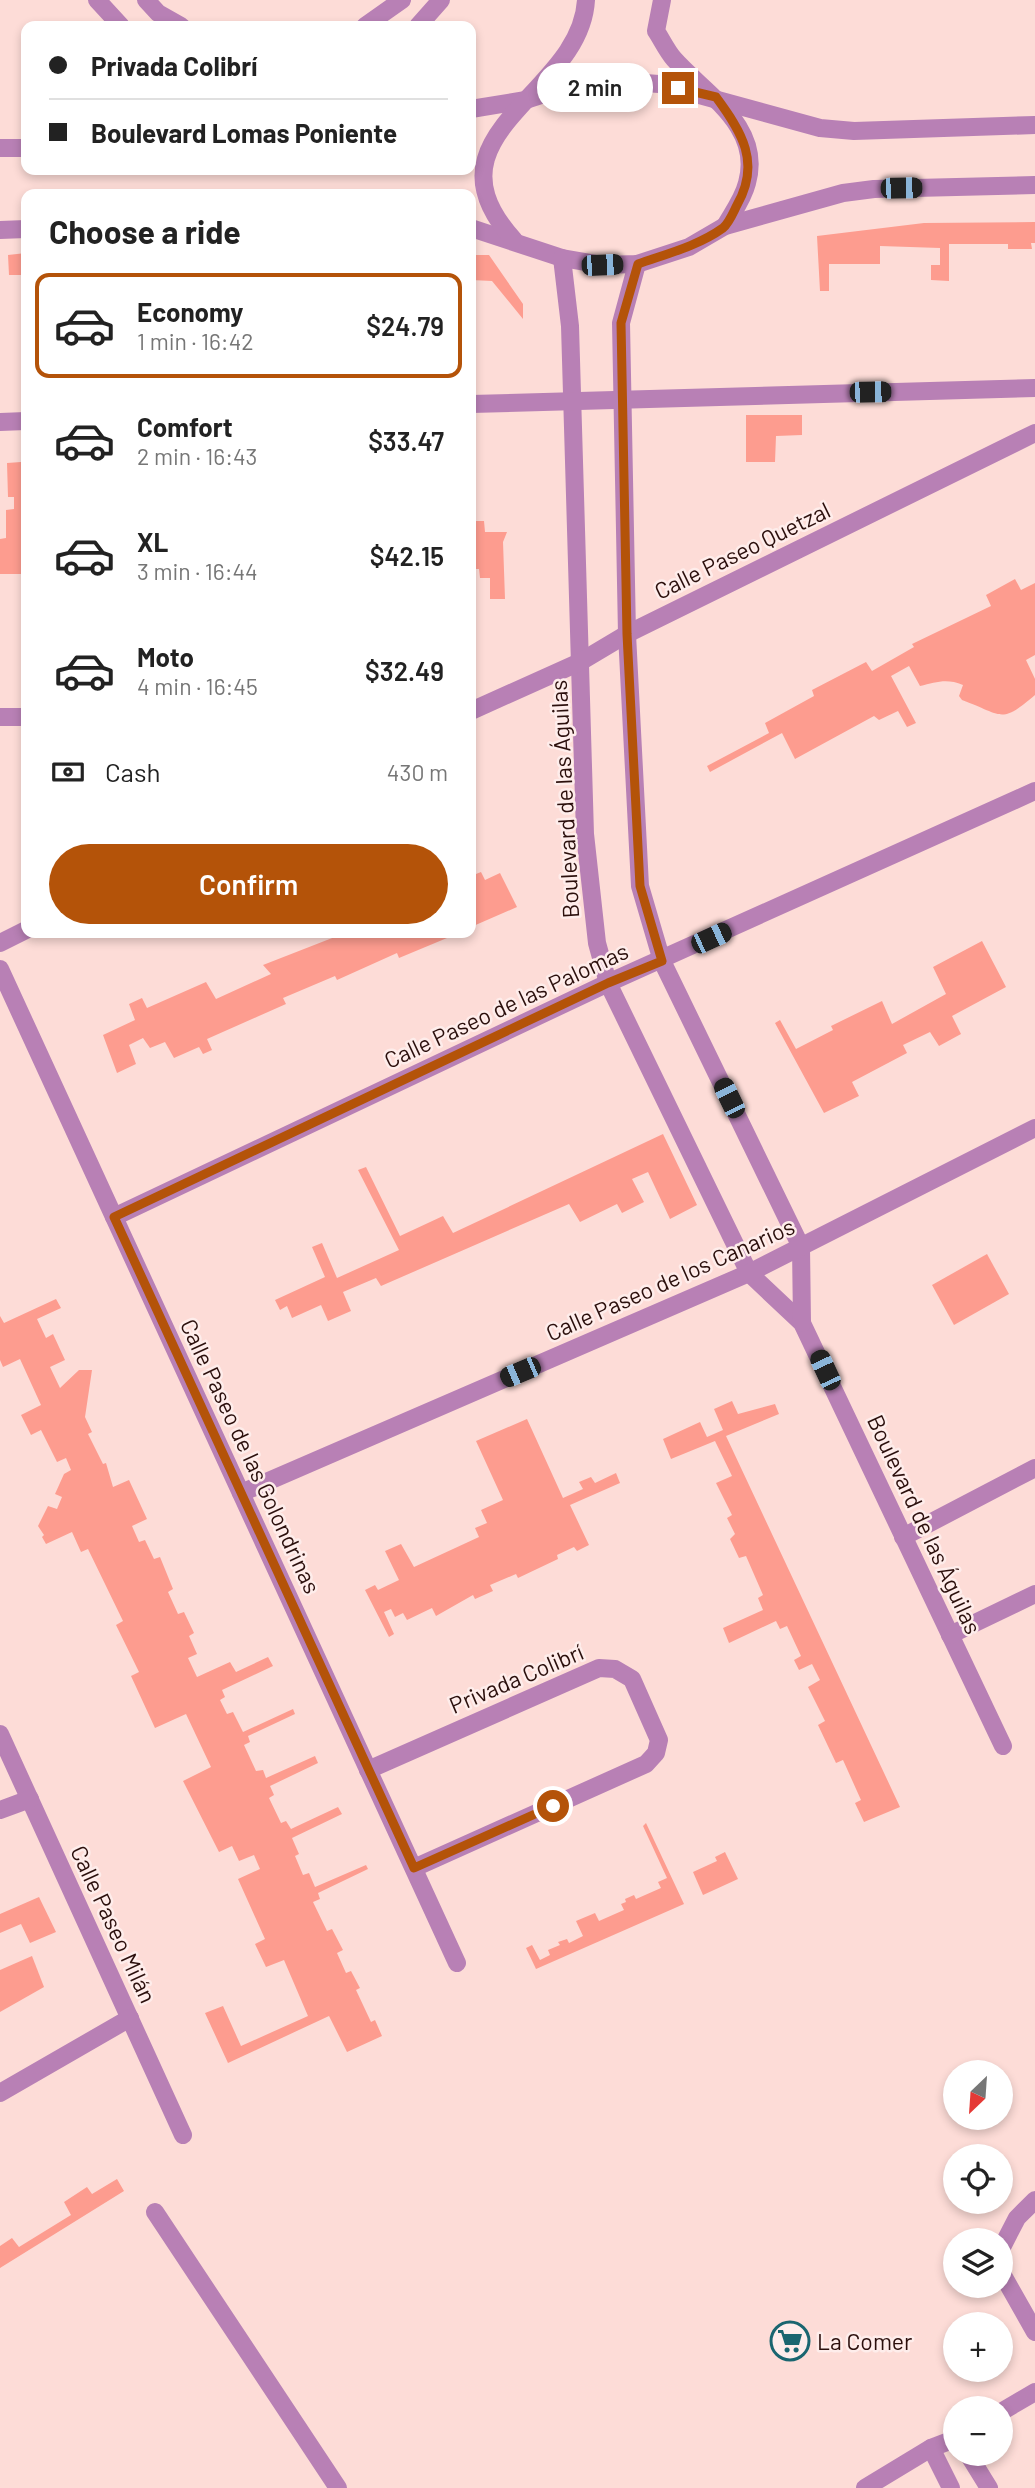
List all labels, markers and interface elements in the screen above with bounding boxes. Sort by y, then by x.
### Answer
text: Privada Colibrí [91,50,257,81]
callout: 2 min [538,64,654,112]
route end [662,72,694,104]
text: 2 min [568,73,622,101]
text: Boulevard Lomas Poniente [91,117,397,148]
car [880,177,923,199]
text: Choose a ride [49,212,241,250]
car [581,254,624,276]
icon: car [53,294,116,357]
text: Economy [137,296,243,327]
text: $24.79 [366,310,444,341]
text: 1 min · 16:42 [137,327,254,355]
car [849,381,892,403]
icon: car [53,409,116,472]
text: Comfort [137,411,233,442]
text: $33.47 [368,425,444,456]
text: 2 min · 16:43 [137,442,257,470]
street label: Calle Paseo Quetzal [650,495,834,605]
icon: car [53,524,116,587]
text: XL [137,526,168,557]
text: $42.15 [370,540,444,571]
text: 3 min · 16:44 [137,557,258,585]
icon: car [53,639,116,702]
text: Moto [137,641,194,672]
text: $32.49 [365,655,444,686]
text: 4 min · 16:45 [137,672,258,700]
street label: Boulevard de las Águilas [544,679,584,919]
icon: cash [49,753,87,791]
text: Cash [105,756,160,787]
text: 430 m [387,758,448,786]
button: Confirm [49,844,448,924]
car [688,920,735,956]
street label: Calle Paseo de las Palomas [380,936,632,1074]
car [711,1075,748,1121]
street label: Calle Paseo de los Canarios [541,1211,799,1347]
street label: Calle Paseo de las Golondrinas [175,1314,327,1598]
car [807,1347,844,1393]
car [497,1354,544,1390]
street label: Boulevard de las Águilas [862,1410,988,1638]
street label: Privada Colibrí [445,1637,587,1719]
route start [537,1790,569,1822]
street label: Calle Paseo Milán [65,1841,163,2007]
north arrow [943,2060,1013,2130]
map controls [943,2060,1013,2466]
button: locate [943,2144,1013,2214]
button: layers [943,2228,1013,2298]
button: + [943,2312,1013,2382]
supermarket icon: La Comer [769,2320,811,2362]
place label: La Comer [817,2327,913,2355]
button: − [943,2396,1013,2466]

